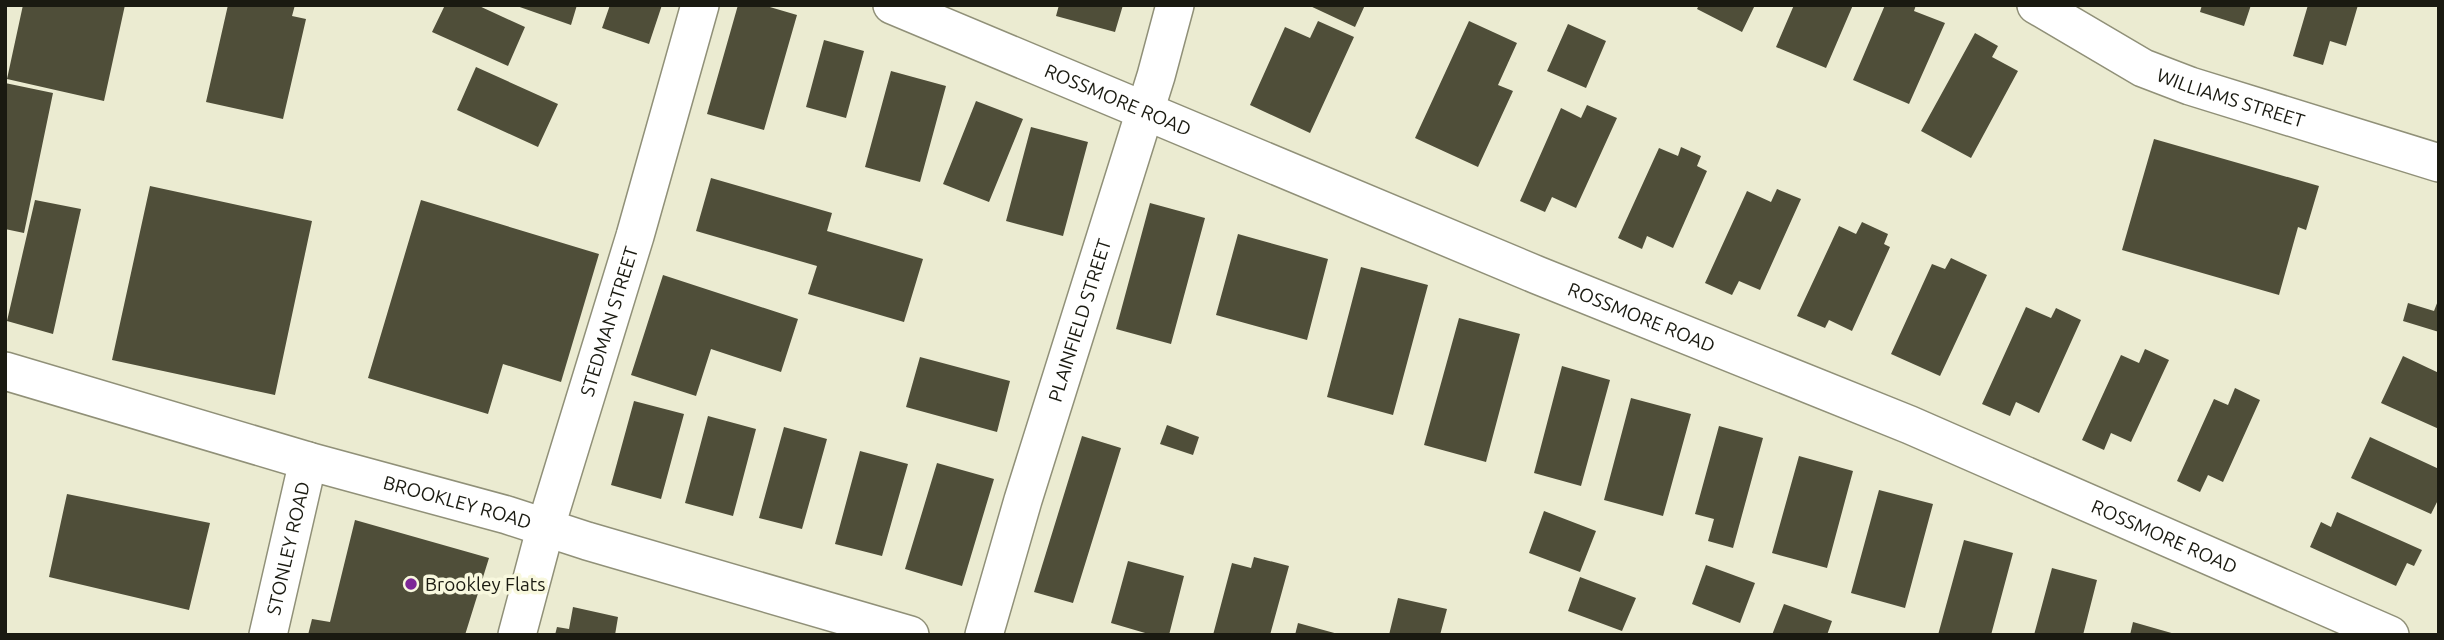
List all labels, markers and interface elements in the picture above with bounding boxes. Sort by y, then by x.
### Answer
street label: ROSSMORE ROAD [1041,59,1195,140]
street label: WILLIAMS STREET [2154,63,2308,132]
street label: PLAINFIELD STREET [1044,236,1115,404]
street label: STEDMAN STREET [575,243,642,399]
street label: ROSSMORE ROAD [1565,278,1718,357]
street label: BROOKLEY ROAD [381,471,534,533]
street label: STONLEY ROAD [262,479,314,617]
street label: ROSSMORE ROAD [2088,495,2241,578]
place label: Brookley Flats [425,573,546,595]
marker: Brookley Flats [403,576,419,592]

